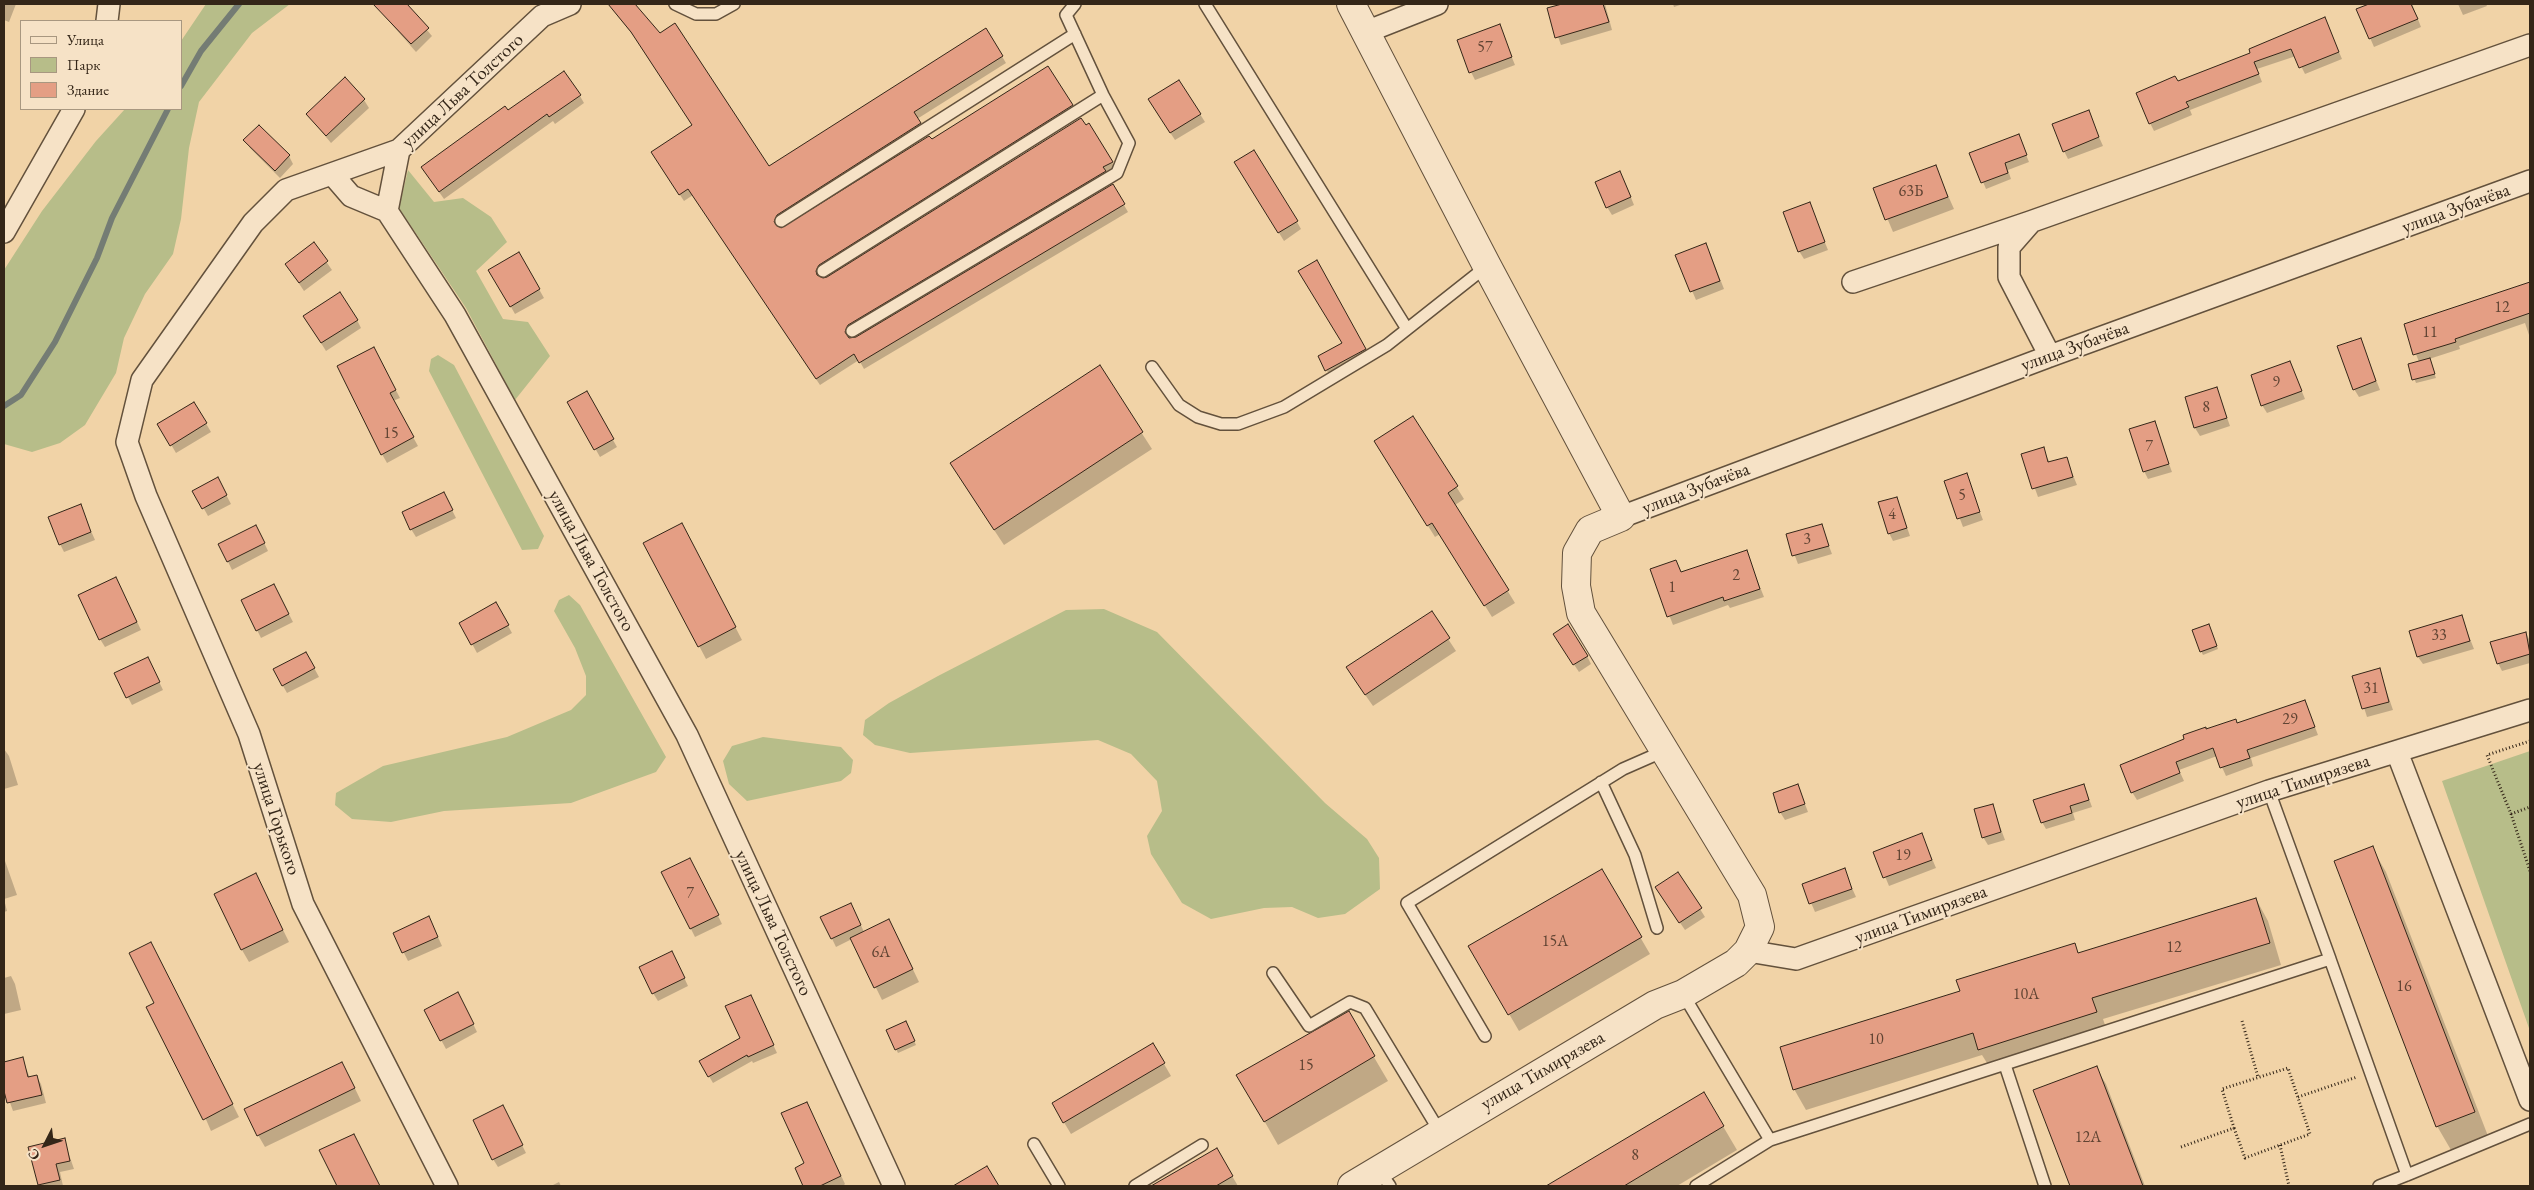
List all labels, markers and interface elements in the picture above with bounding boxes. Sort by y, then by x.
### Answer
legend [20,20,182,110]
street label: улица Льва Толстого [397,29,529,153]
text: Улица [67,30,104,49]
house number: 57 [1477,38,1493,58]
text: Парк [67,55,100,74]
text: Здание [67,80,109,99]
street label: улица Зубачёва [2399,179,2513,239]
house number: 63Б [1899,182,1923,202]
house number: 12 [2494,298,2510,318]
street label: улица Зубачёва [2018,317,2132,377]
house number: 11 [2422,323,2438,343]
house number: 9 [2272,373,2280,393]
house number: 8 [2202,398,2210,418]
house number: 15 [383,424,399,444]
house number: 7 [2145,437,2153,457]
street label: улица Зубачёва [1639,458,1753,520]
street label: улица Льва Толстого [543,486,639,636]
house number: 5 [1958,486,1966,506]
house number: 4 [1888,505,1896,525]
house number: 3 [1803,530,1811,550]
house number: 2 [1732,566,1740,586]
house number: 1 [1668,578,1676,598]
house number: 33 [2431,626,2447,646]
house number: 31 [2363,679,2379,699]
house number: 29 [2282,710,2298,730]
street label: улица Тимирязева [2233,750,2373,814]
street label: улица Горького [247,760,305,878]
street label: улица Льва Толстого [729,846,817,1000]
house number: 19 [1895,846,1911,866]
street label: улица Тимирязева [1852,880,1990,950]
house number: 7 [686,884,694,904]
house number: 15А [1542,932,1568,952]
house number: 12 [2166,938,2182,958]
house number: 6А [872,943,890,963]
house number: 16 [2396,977,2412,997]
house number: 10А [2013,985,2039,1005]
street label: улица Тимирязева [1477,1026,1609,1116]
house number: 10 [1868,1030,1884,1050]
house number: 15 [1298,1056,1314,1076]
north arrow [20,1120,70,1170]
house number: 12А [2075,1128,2101,1148]
text: С [24,1145,44,1164]
house number: 8 [1631,1146,1639,1166]

